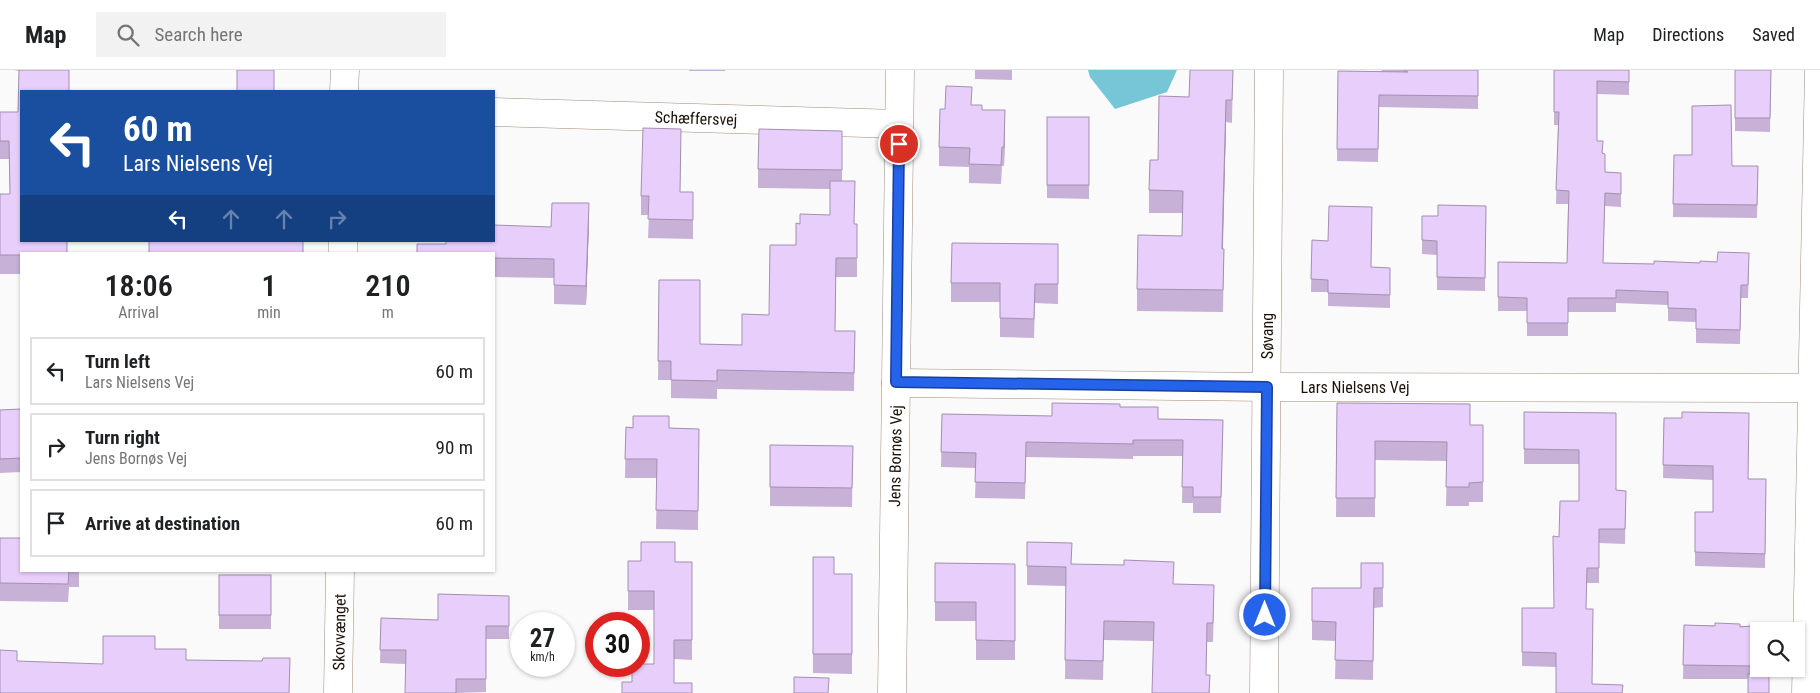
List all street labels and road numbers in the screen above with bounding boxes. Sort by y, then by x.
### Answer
street label: Schæffersvej [654,108,738,129]
street label: Søvang [1258,313,1277,359]
street label: Lars Nielsens Vej [1300,378,1410,397]
street label: Jens Bornøs Vej [885,405,906,507]
street label: Skovvænget [329,593,350,670]

